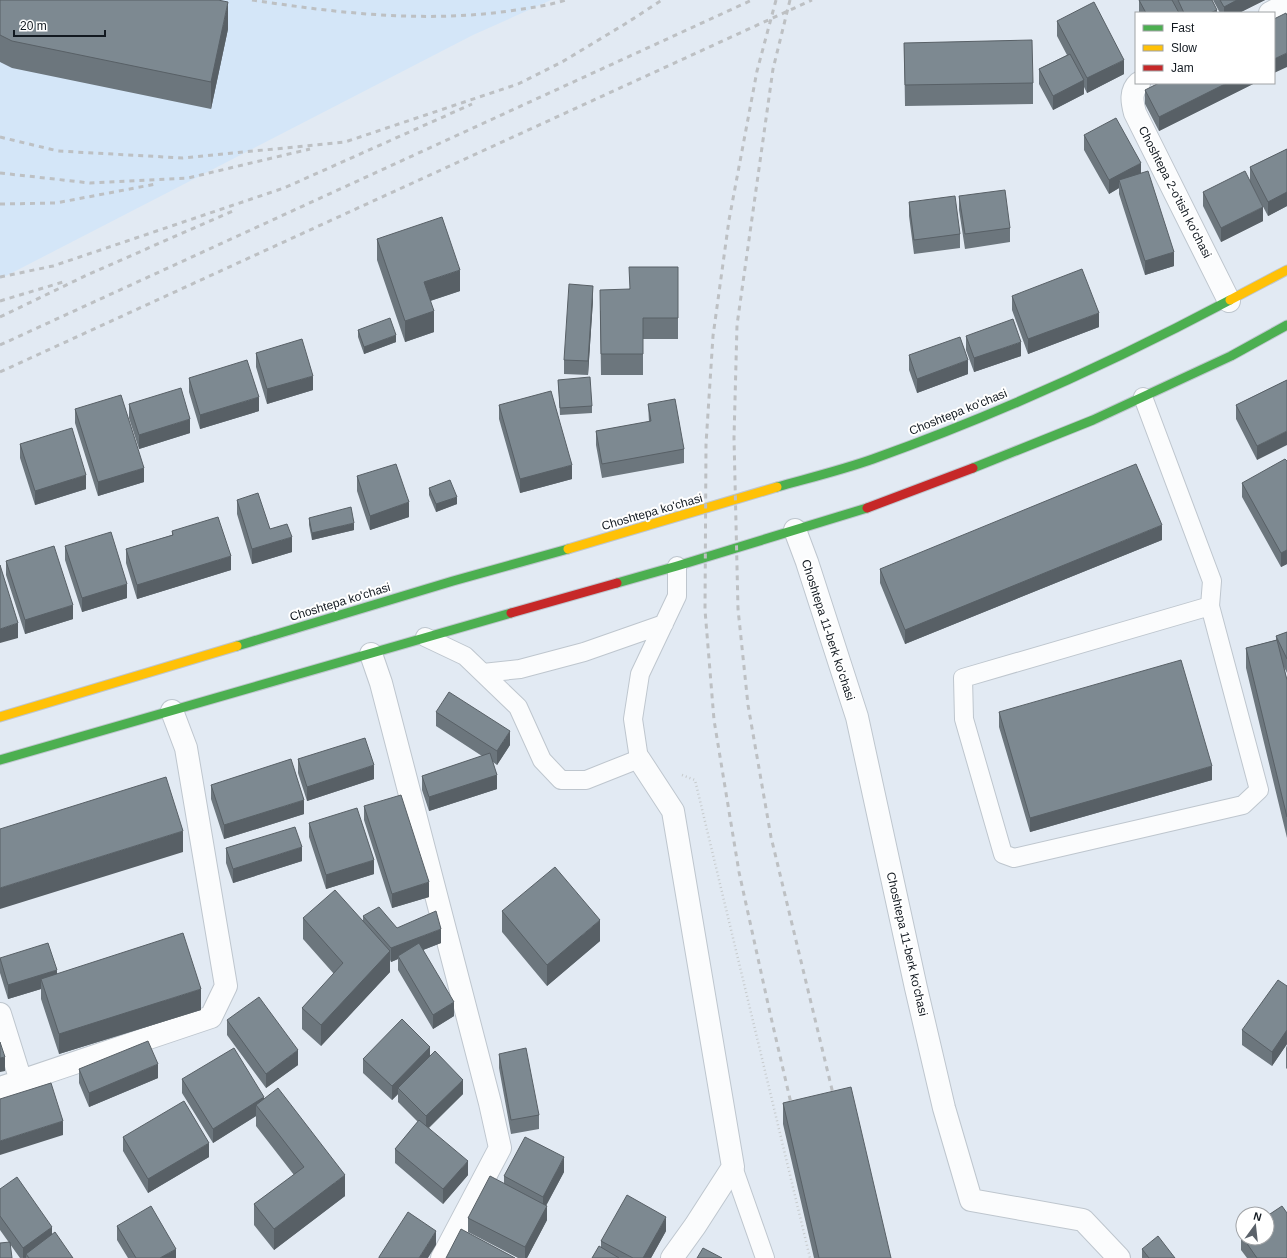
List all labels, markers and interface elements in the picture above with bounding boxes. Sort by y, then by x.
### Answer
scale bar [14,12,105,38]
legend [1135,12,1275,84]
text: 20 m [20,19,47,33]
text: Fast [1171,21,1195,35]
text: Slow [1171,41,1197,55]
text: Jam [1171,61,1194,75]
street label: Choshtepa 2-o'tish ko'chasi [1136,124,1214,260]
street label: Choshtepa ko'chasi [907,386,1009,438]
street label: Choshtepa ko'chasi [600,491,704,533]
street label: Choshtepa 11-berk ko'chasi [799,558,857,702]
street label: Choshtepa ko'chasi [288,580,392,624]
street label: Choshtepa 11-berk ko'chasi [884,871,930,1017]
north arrow [1235,1206,1275,1246]
text: N [1252,1210,1263,1223]

